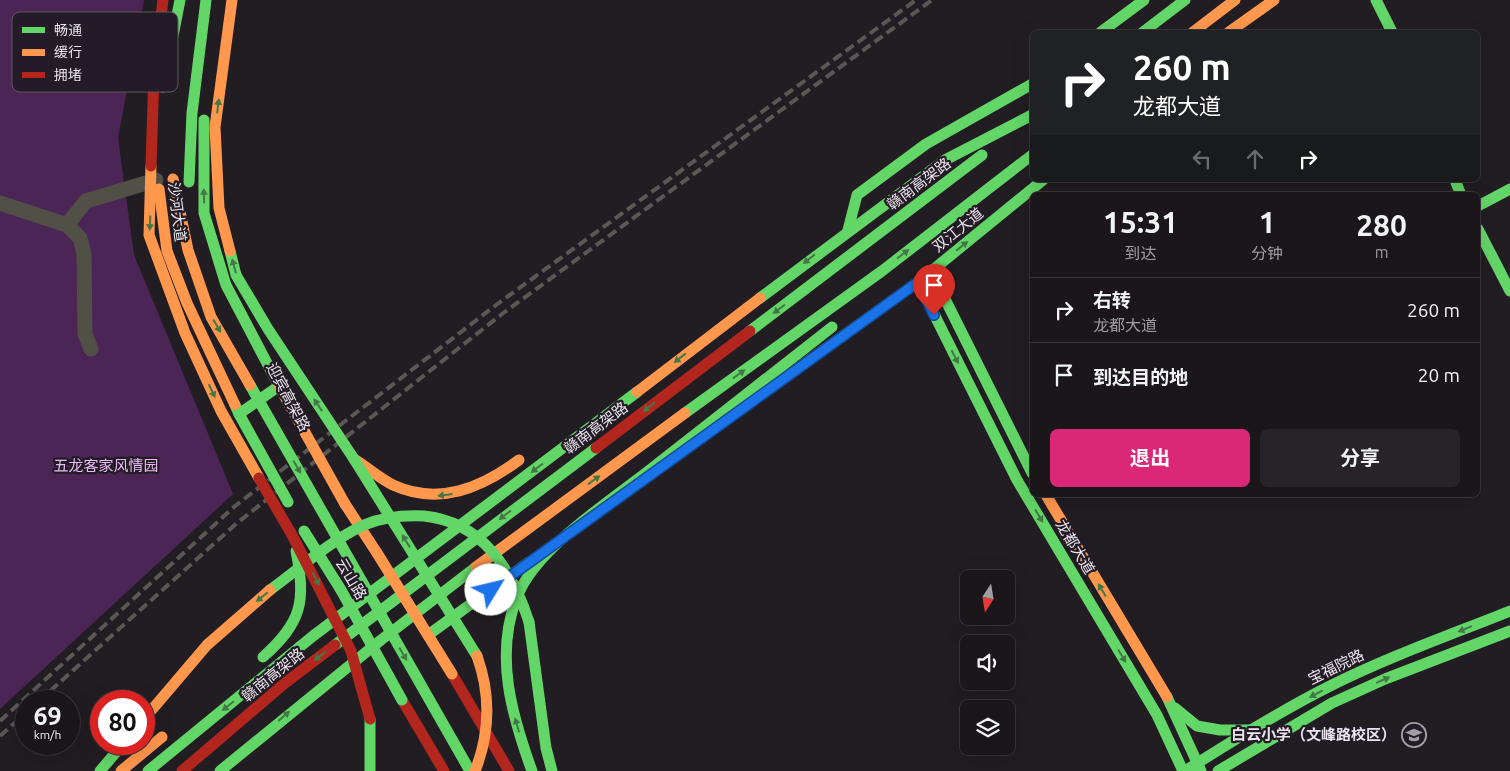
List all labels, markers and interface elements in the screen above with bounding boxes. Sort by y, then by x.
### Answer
legend [12,12,178,92]
text: 畅通 [54,22,82,38]
text: 缓行 [54,44,82,60]
text: 260 m [1133,47,1231,87]
icon: right [1050,50,1115,115]
text: 拥堵 [54,67,82,83]
text: 龙都大道 [1133,93,1221,118]
one-way arrow [214,97,222,113]
icon: left [1188,145,1216,173]
icon: ahead [1241,145,1269,173]
icon: right [1294,145,1322,173]
street label: 赣南高架路 [884,154,954,213]
street label: 沙河大道 [165,181,190,243]
one-way arrow [199,188,207,204]
street label: 双江大道 [929,204,986,255]
text: 15:31 [1103,205,1178,239]
text: 1 [1259,205,1276,239]
text: 280 [1356,208,1407,242]
one-way arrow [146,215,154,231]
one-way arrow [956,240,969,251]
text: m [1375,243,1388,261]
text: 到达 [1125,244,1157,262]
text: 分钟 [1251,244,1283,262]
one-way arrow [896,249,909,260]
one-way arrow [803,254,816,265]
one-way arrow [230,258,238,273]
pin [913,264,955,315]
icon: arrive [920,271,948,299]
text: 右转 [1093,289,1131,311]
icon: right [1050,296,1078,324]
text: 260 m [1407,299,1460,321]
one-way arrow [772,304,786,314]
text: 龙都大道 [1093,316,1157,334]
one-way arrow [212,320,221,333]
one-way arrow [951,350,959,364]
one-way arrow [674,353,687,364]
street label: 迎宾高架路 [263,360,314,434]
icon: arrive [1050,361,1078,389]
text: 20 m [1418,364,1460,386]
text: 到达目的地 [1093,366,1188,388]
one-way arrow [732,369,746,379]
one-way arrow [208,384,216,398]
one-way arrow [313,398,323,411]
street label: 赣南高架路 [561,398,631,457]
one-way arrow [642,402,656,412]
button: 退出 [1050,429,1250,487]
button: 分享 [1260,429,1460,487]
park label: 五龙客家风情园 [53,457,159,474]
one-way arrow [293,460,301,475]
one-way arrow [530,463,544,473]
one-way arrow [587,475,600,486]
one-way arrow [437,491,453,499]
one-way arrow [499,510,512,521]
one-way arrow [1034,510,1043,523]
street label: 龙都大道 [1053,517,1098,577]
one-way arrow [401,535,410,548]
street label: 云山路 [333,555,370,602]
position arrow [464,563,516,615]
north arrow [960,570,1015,625]
map controls [960,570,1015,755]
one-way arrow [312,572,320,586]
one-way arrow [1098,584,1107,597]
one-way arrow [256,592,269,603]
one-way arrow [1457,626,1472,633]
button: sound [960,635,1015,690]
street label: 赣南高架路 [238,644,307,705]
street label: 宝福院路 [1305,646,1366,687]
one-way arrow [399,648,408,661]
one-way arrow [1117,649,1126,662]
one-way arrow [313,651,327,661]
one-way arrow [1376,676,1390,684]
one-way arrow [1309,689,1322,698]
speed limit sign: 80 [90,690,155,755]
one-way arrow [222,700,235,711]
button: layers [960,700,1015,755]
text: 69 [33,702,62,730]
one-way arrow [277,711,290,722]
one-way arrow [513,717,521,732]
school or university icon: 白云小学（文峰路校区） [1401,722,1427,748]
place label: 白云小学（文峰路校区） [1231,726,1396,743]
text: km/h [34,728,61,741]

